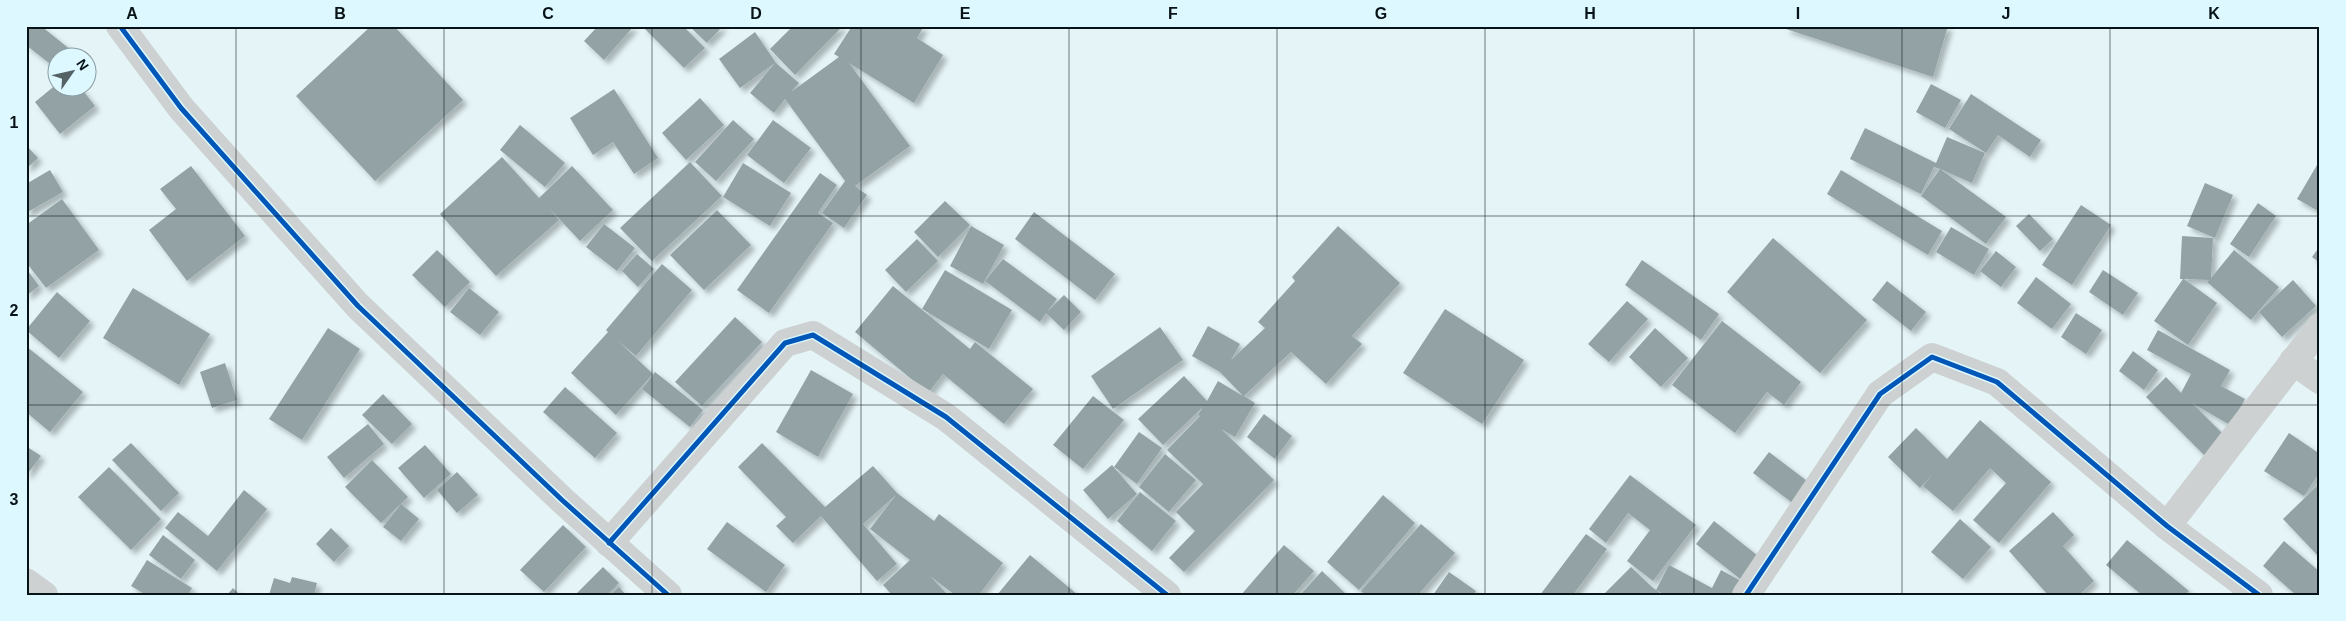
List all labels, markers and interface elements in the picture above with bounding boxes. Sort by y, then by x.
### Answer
text: A [126,5,138,22]
text: B [334,5,346,22]
text: C [542,5,554,22]
text: D [750,5,762,22]
text: E [960,5,971,22]
text: F [1168,5,1178,22]
text: G [1375,5,1387,22]
text: H [1584,5,1596,22]
text: I [1796,5,1800,22]
text: J [2002,5,2010,22]
text: K [2208,5,2220,22]
north arrow [48,48,98,98]
text: N [73,56,92,73]
text: 1 [10,114,19,131]
text: 2 [10,302,19,319]
text: 3 [10,491,19,508]

